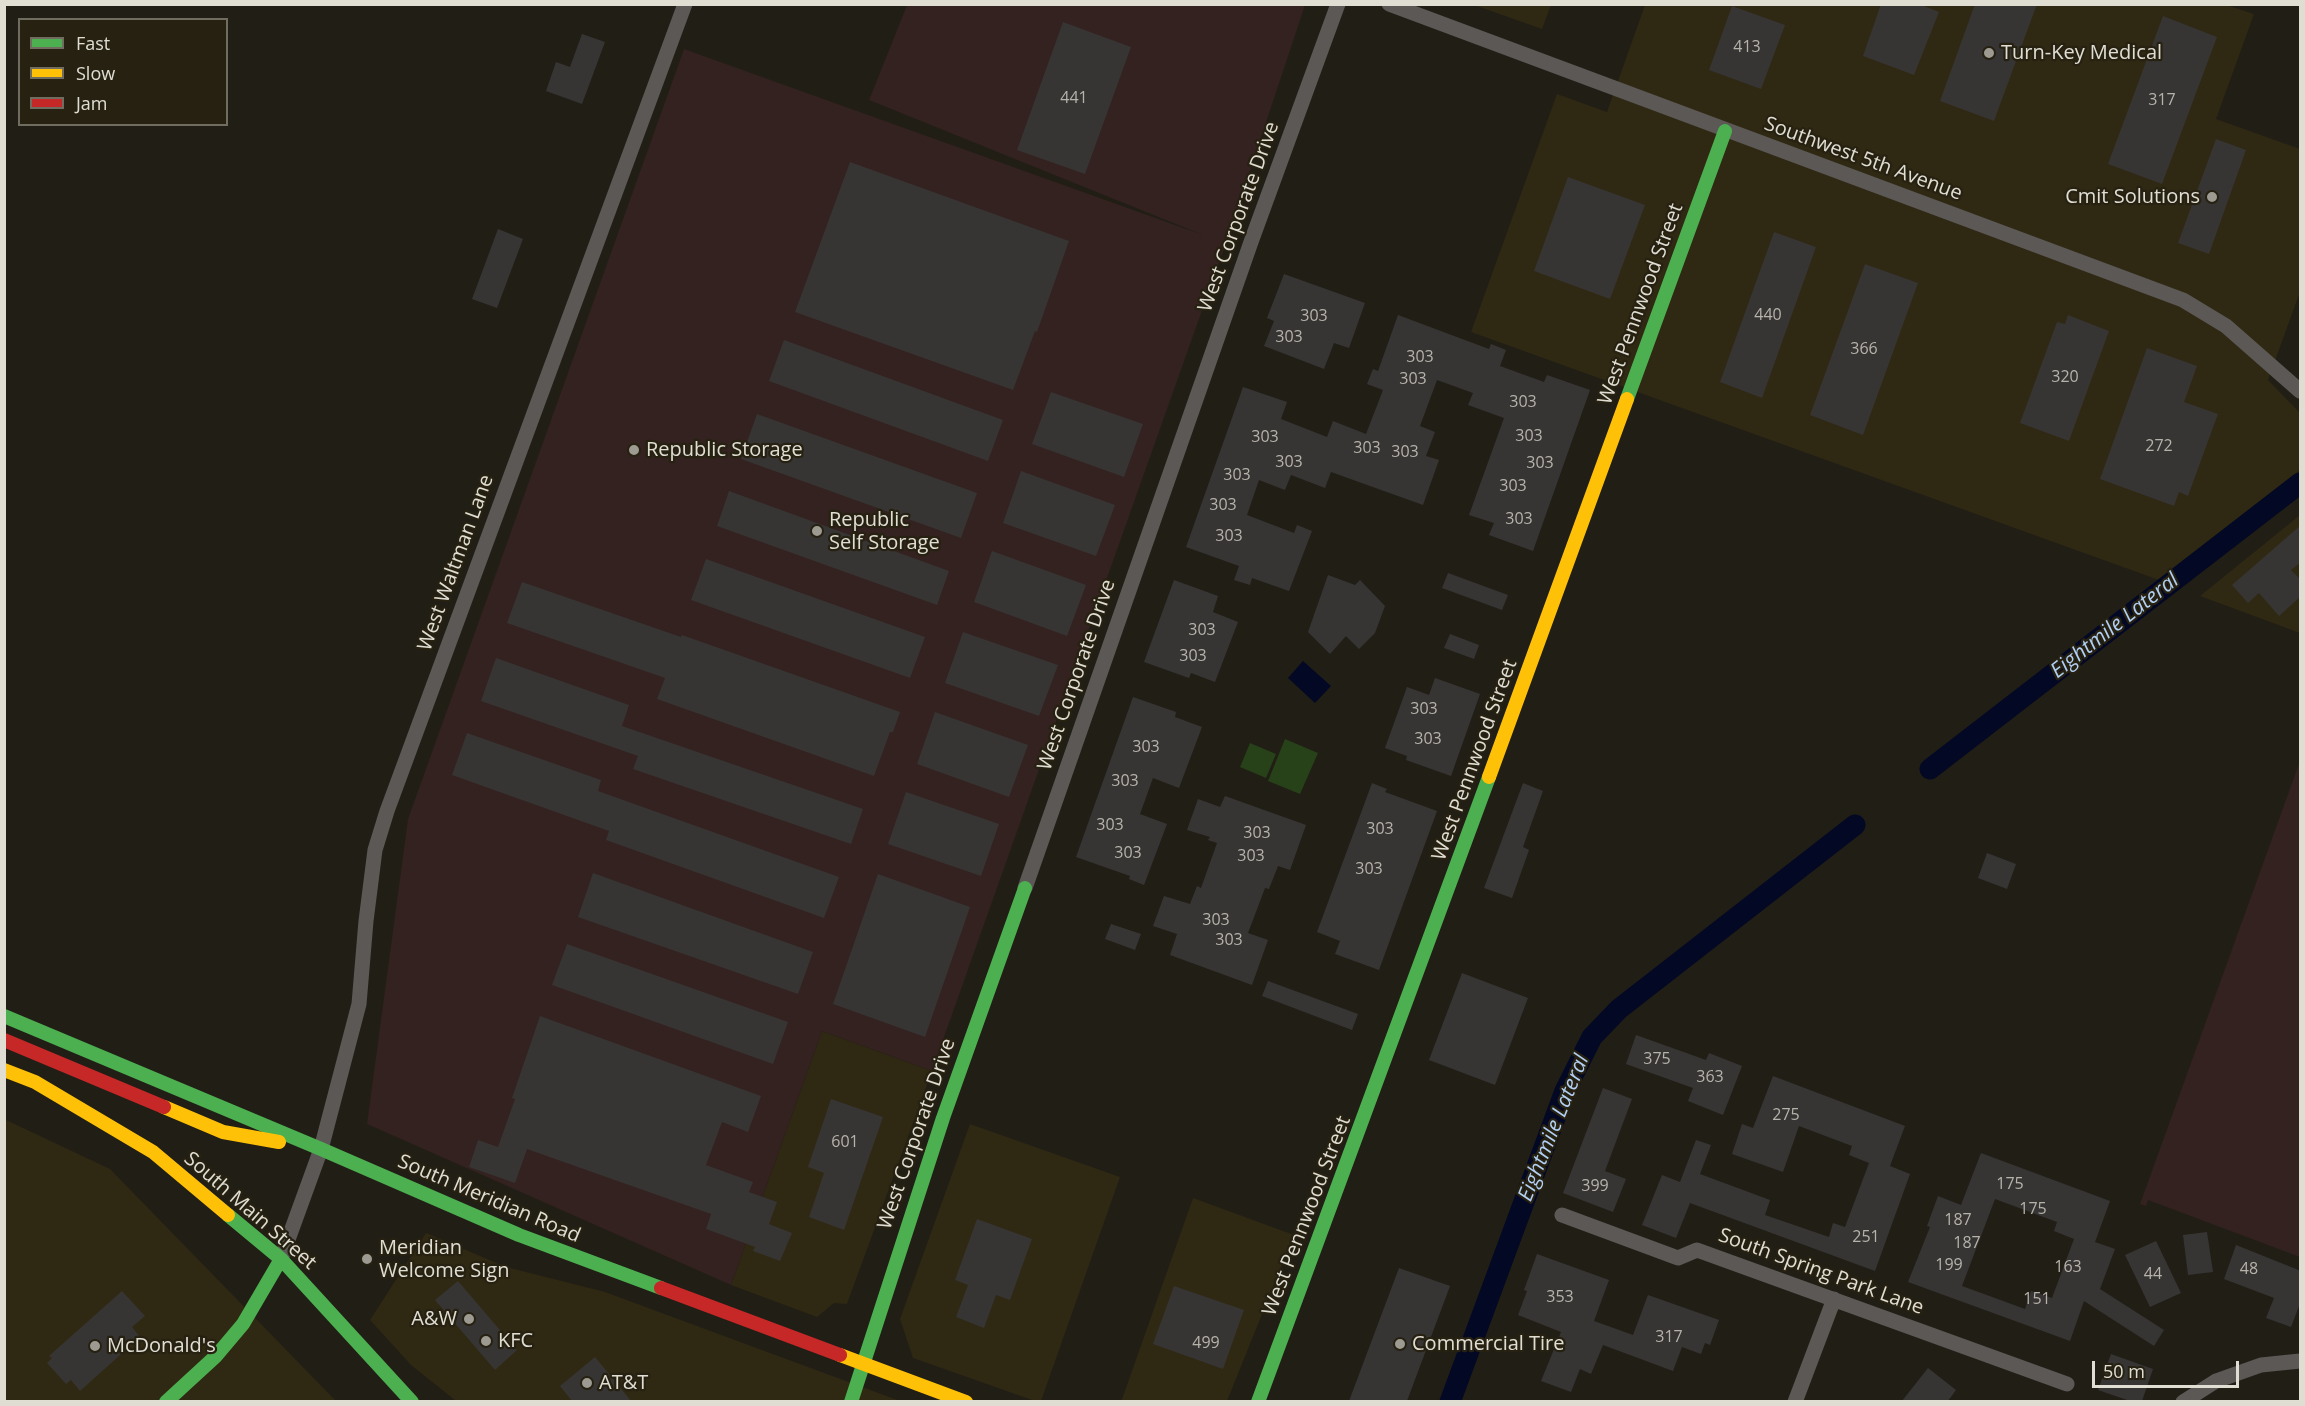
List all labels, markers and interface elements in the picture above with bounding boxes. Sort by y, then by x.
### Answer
legend [18,18,228,126]
text: Fast [76,31,110,55]
house number: 413 [1733,37,1761,57]
place label: Turn-Key Medical [2001,41,2162,65]
marker: Turn-Key Medical [1982,46,1996,60]
text: Slow [76,61,115,85]
house number: 441 [1060,88,1088,108]
house number: 317 [2148,90,2176,110]
text: Jam [76,91,108,115]
street label: Southwest 5th Avenue [1761,112,1965,206]
street label: West Corporate Drive [1193,119,1285,315]
place label: Cmit Solutions [2065,185,2200,209]
marker: Cmit Solutions [2205,190,2219,204]
street label: West Pennwood Street [1593,200,1689,408]
house number: 440 [1754,305,1782,325]
house number: 303 [1300,306,1328,326]
house number: 303 [1275,327,1303,347]
house number: 366 [1850,339,1878,359]
house number: 303 [1406,347,1434,367]
house number: 320 [2051,367,2079,387]
house number: 303 [1399,369,1427,389]
house number: 303 [1509,392,1537,412]
house number: 303 [1515,426,1543,446]
house number: 303 [1251,427,1279,447]
house number: 272 [2145,436,2173,456]
place label: Republic Storage [646,438,803,462]
house number: 303 [1353,438,1381,458]
house number: 303 [1391,442,1419,462]
marker: Republic Storage [627,443,641,457]
house number: 303 [1275,452,1303,472]
house number: 303 [1526,453,1554,473]
house number: 303 [1223,465,1251,485]
street label: West Waltman Lane [413,472,499,654]
house number: 303 [1499,476,1527,496]
house number: 303 [1209,495,1237,515]
place label: Republic Self Storage [829,508,940,555]
house number: 303 [1505,509,1533,529]
marker: Republic Self Storage [810,524,824,538]
house number: 303 [1215,526,1243,546]
water label: Eightmile Lateral [2046,568,2184,684]
street label: West Corporate Drive [1033,576,1121,774]
house number: 303 [1188,620,1216,640]
house number: 303 [1179,646,1207,666]
street label: West Pennwood Street [1427,656,1523,864]
house number: 303 [1410,699,1438,719]
house number: 303 [1414,729,1442,749]
house number: 303 [1132,737,1160,757]
house number: 303 [1111,771,1139,791]
house number: 303 [1096,815,1124,835]
house number: 303 [1366,819,1394,839]
house number: 303 [1243,823,1271,843]
house number: 303 [1114,843,1142,863]
house number: 303 [1237,846,1265,866]
house number: 303 [1355,859,1383,879]
house number: 303 [1202,910,1230,930]
house number: 303 [1215,930,1243,950]
street label: West Corporate Drive [873,1035,961,1233]
house number: 375 [1643,1049,1671,1069]
water label: Eightmile Lateral [1513,1051,1595,1205]
house number: 363 [1696,1067,1724,1087]
house number: 275 [1772,1105,1800,1125]
street label: West Pennwood Street [1258,1113,1356,1319]
house number: 601 [831,1132,859,1152]
street label: South Main Street [179,1147,321,1275]
street label: South Meridian Road [394,1150,584,1248]
house number: 175 [1996,1174,2024,1194]
house number: 399 [1581,1176,1609,1196]
house number: 175 [2019,1199,2047,1219]
house number: 187 [1944,1210,1972,1230]
street label: South Spring Park Lane [1715,1224,1927,1320]
house number: 251 [1852,1227,1880,1247]
house number: 187 [1953,1233,1981,1253]
place label: Meridian Welcome Sign [379,1236,509,1283]
marker: Meridian Welcome Sign [360,1252,374,1266]
house number: 199 [1935,1255,1963,1275]
house number: 163 [2054,1257,2082,1277]
house number: 48 [2240,1259,2258,1279]
house number: 44 [2144,1264,2162,1284]
house number: 353 [1546,1287,1574,1307]
house number: 151 [2023,1289,2051,1309]
place label: A&W [411,1307,457,1331]
marker: A&W [462,1312,476,1326]
house number: 317 [1655,1327,1683,1347]
place label: KFC [498,1329,533,1353]
place label: Commercial Tire [1412,1332,1565,1356]
house number: 499 [1192,1333,1220,1353]
place label: McDonald's [107,1334,216,1358]
marker: KFC [479,1334,493,1348]
marker: Commercial Tire [1393,1337,1407,1351]
marker: McDonald's [88,1339,102,1353]
scale bar [2095,1349,2242,1387]
text: 50 m [2103,1359,2145,1383]
place label: AT&T [599,1371,648,1395]
marker: AT&T [580,1376,594,1390]

